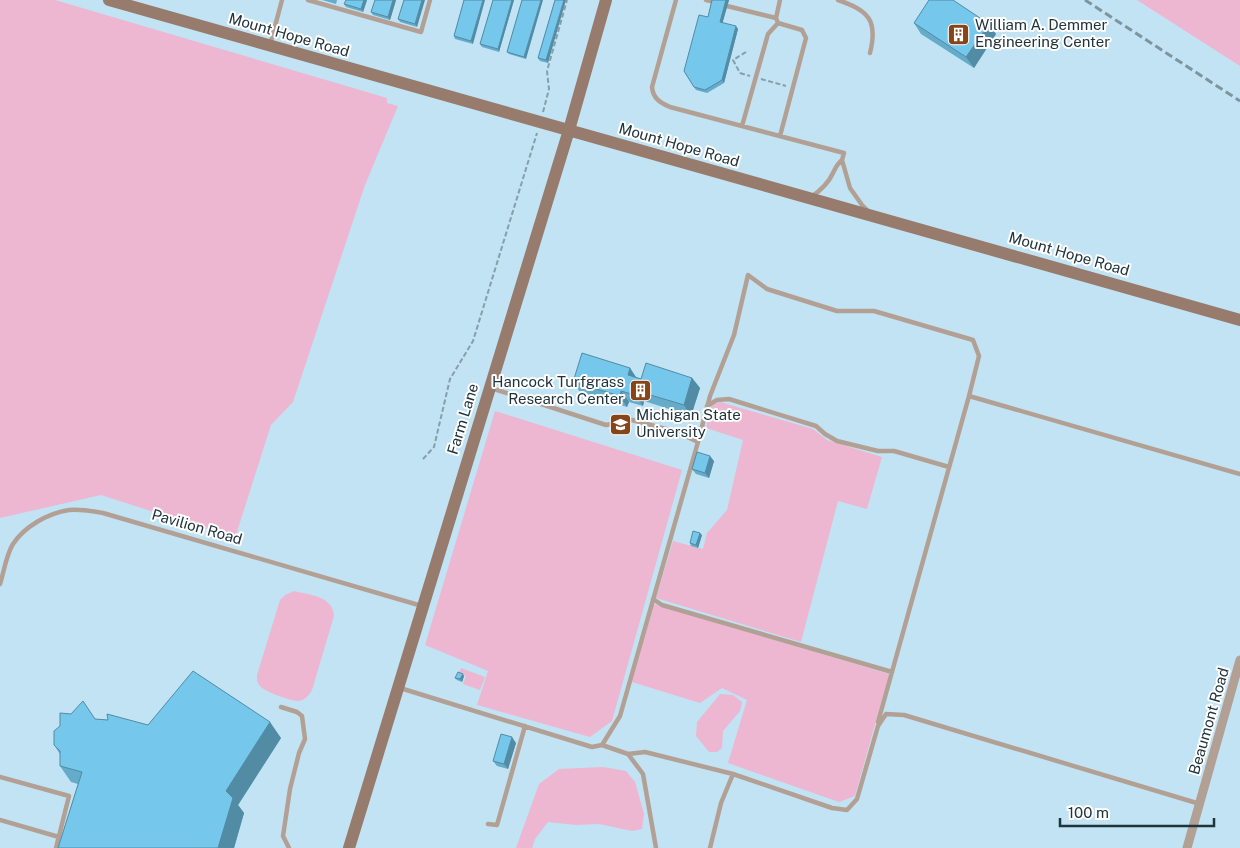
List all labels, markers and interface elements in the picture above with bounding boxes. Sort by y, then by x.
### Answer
street label: Mount Hope Road [227,9,351,60]
place label: William A. Demmer Engineering Center [975,16,1110,50]
building icon: William A. Demmer Engineering Center [947,22,971,46]
street label: Mount Hope Road [617,119,741,170]
street label: Mount Hope Road [1007,228,1131,279]
place label: Hancock Turfgrass Research Center [492,373,624,407]
building icon: Hancock Turfgrass Research Center [628,379,652,403]
street label: Farm Lane [444,381,481,456]
place label: Michigan State University [636,406,741,440]
school or university icon: Michigan State University [608,412,632,436]
street label: Pavilion Road [150,505,244,548]
street label: Beaumont Road [1185,665,1232,776]
scale bar [1060,796,1214,828]
text: 100 m [1068,804,1109,821]

